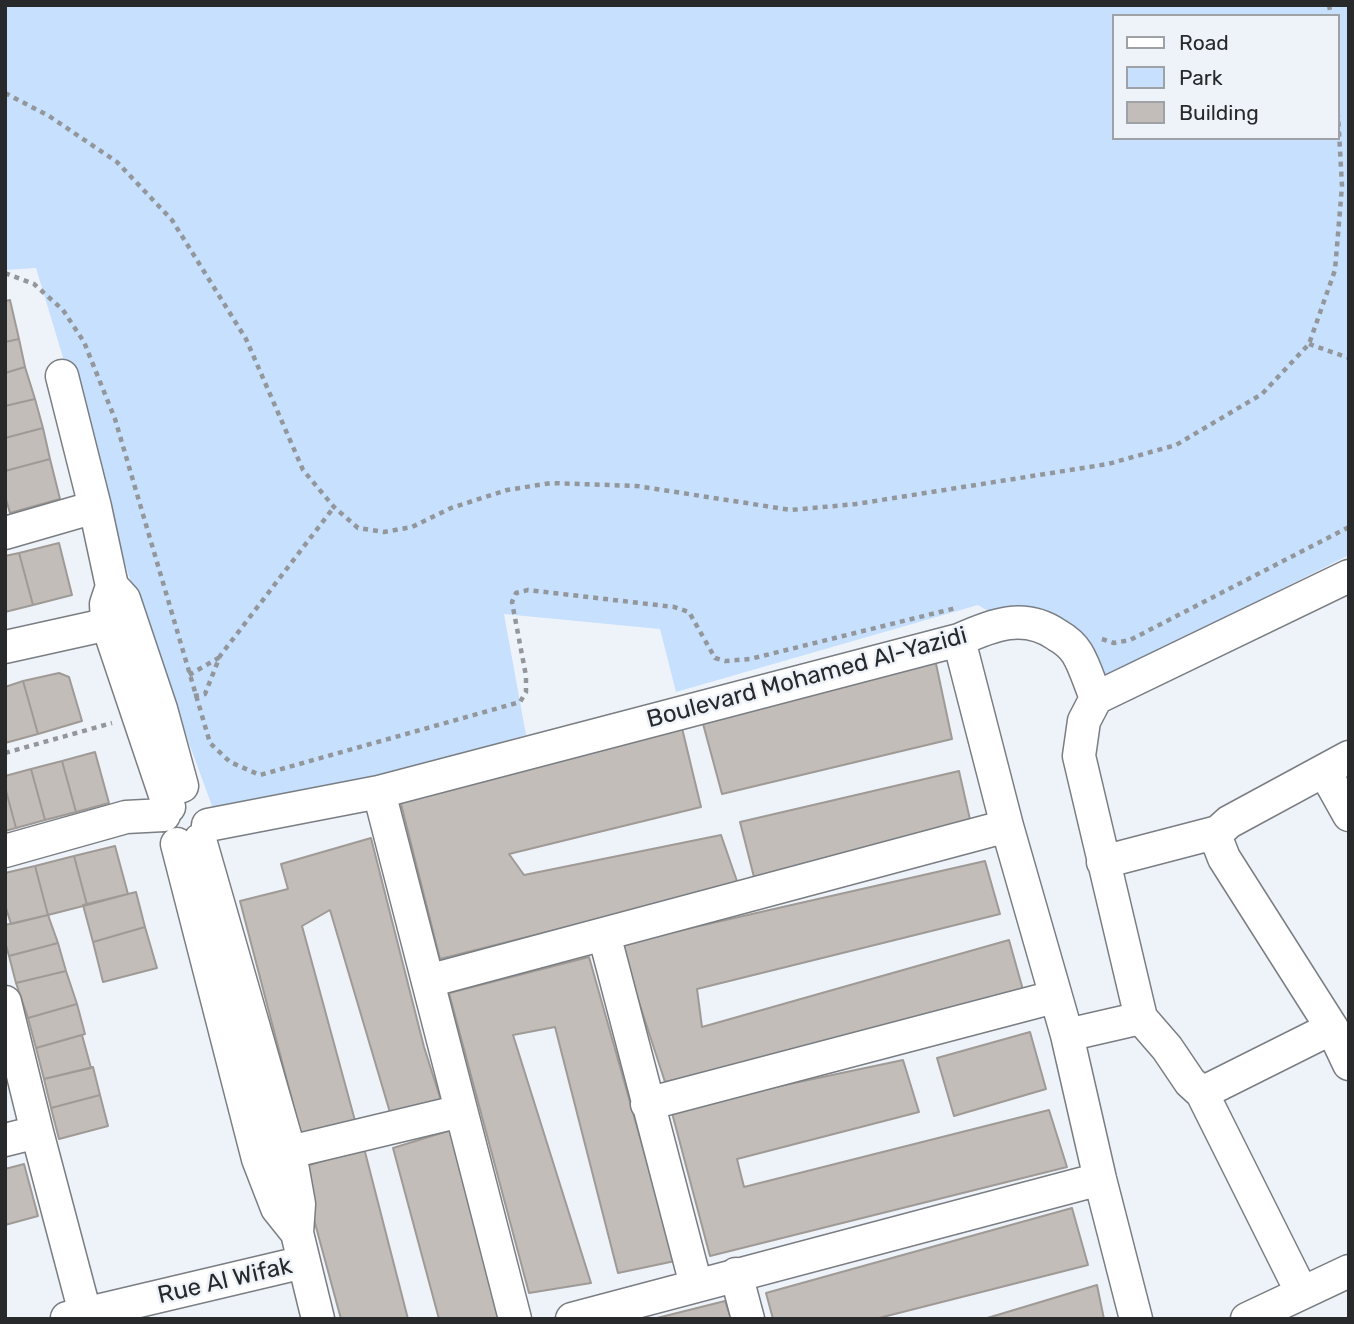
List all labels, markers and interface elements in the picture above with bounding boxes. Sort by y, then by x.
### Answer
legend [1112,14,1340,140]
text: Road [1179,30,1229,55]
text: Park [1179,65,1223,90]
text: Building [1179,100,1259,125]
street label: Boulevard Mohamed Al-Yazidi [644,621,970,735]
street label: Rue Al Wifak [155,1252,295,1310]

